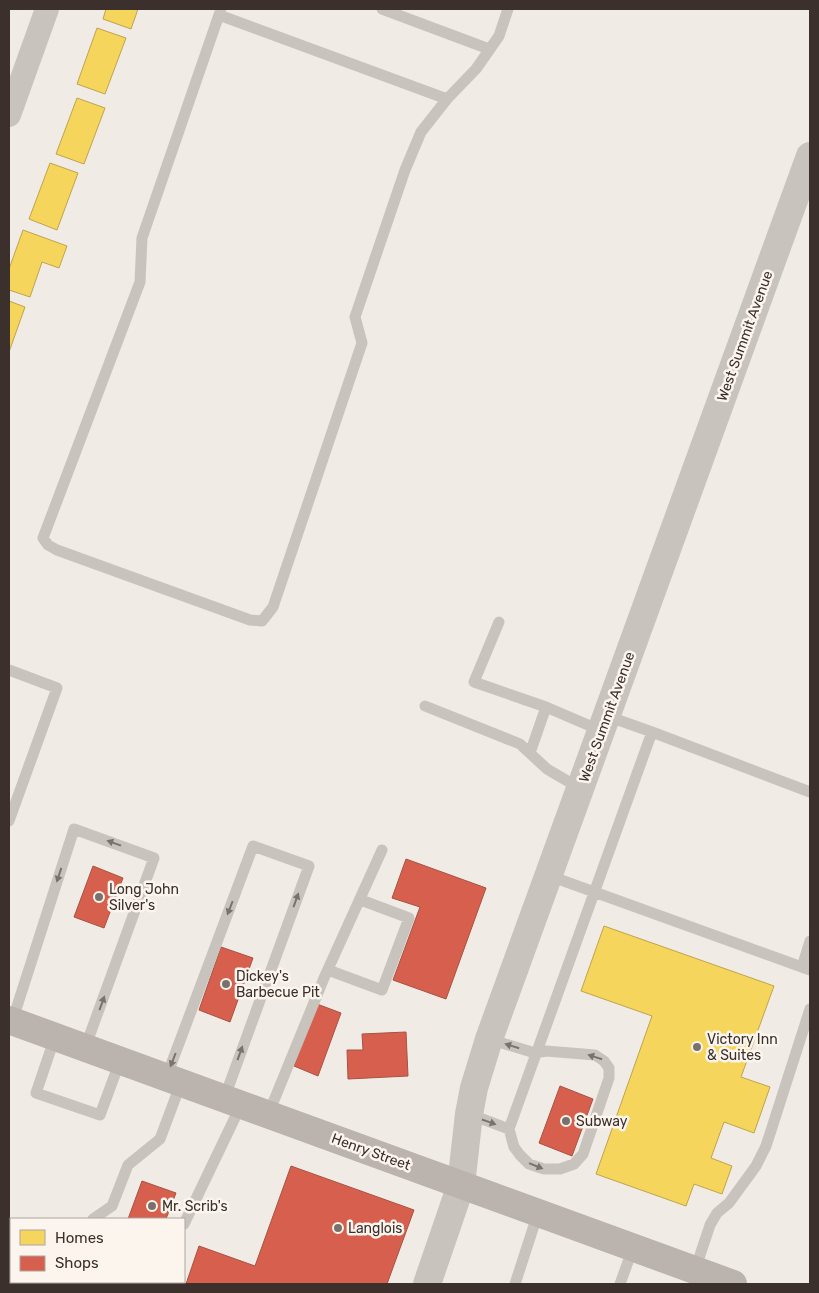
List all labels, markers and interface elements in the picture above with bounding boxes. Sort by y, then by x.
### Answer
street label: West Summit Avenue [713,268,777,404]
street label: West Summit Avenue [575,649,639,785]
one-way arrow [106,839,121,847]
one-way arrow [55,868,62,883]
place label: Long John Silver's [109,881,179,914]
marker: Long John Silver's [93,891,105,903]
one-way arrow [293,893,300,908]
one-way arrow [226,901,234,916]
place label: Dickey's Barbecue Pit [236,968,320,1001]
marker: Dickey's Barbecue Pit [220,978,232,990]
one-way arrow [99,995,106,1010]
place label: Victory Inn & Suites [707,1031,778,1064]
marker: Victory Inn & Suites [691,1041,703,1053]
one-way arrow [504,1042,519,1050]
one-way arrow [236,1045,244,1060]
one-way arrow [169,1053,177,1068]
one-way arrow [587,1053,602,1060]
place label: Subway [576,1113,628,1130]
marker: Subway [560,1115,572,1127]
one-way arrow [482,1118,497,1126]
street label: Henry Street [329,1130,413,1174]
one-way arrow [529,1162,544,1170]
place label: Mr. Scrib's [162,1198,228,1215]
marker: Mr. Scrib's [146,1200,158,1212]
legend [10,1218,185,1283]
place label: Langlois [348,1220,402,1237]
marker: Langlois [332,1222,344,1234]
text: Homes [55,1229,104,1247]
text: Shops [55,1254,99,1272]

